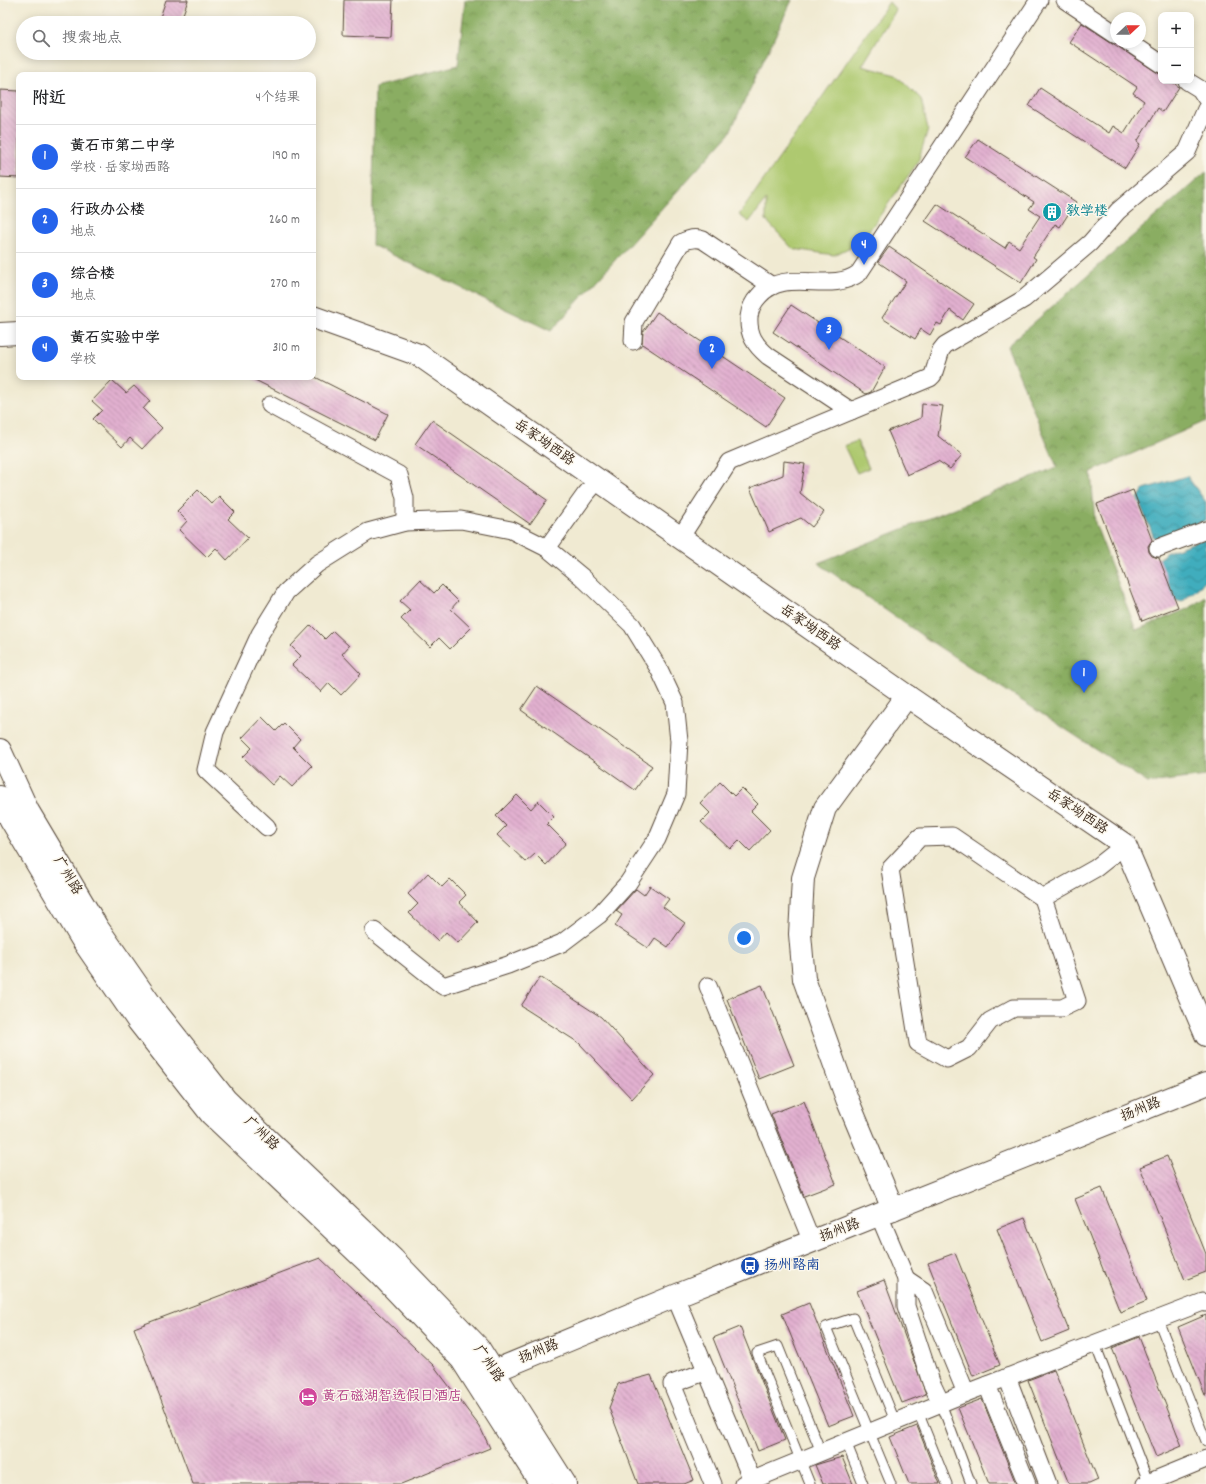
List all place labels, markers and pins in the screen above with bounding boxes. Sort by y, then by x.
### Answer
building icon: 教学楼 [1041,201,1063,223]
place label: 教学楼 [1066,202,1108,222]
pin: 4 [851,232,877,265]
pin: 3 [816,317,842,350]
pin: 2 [699,336,725,369]
pin: 1 [1071,660,1097,693]
bus stop icon: 扬州路南 [739,1255,761,1277]
place label: 扬州路南 [764,1256,820,1276]
hotel icon: 黄石磁湖智选假日酒店 [297,1386,319,1408]
place label: 黄石磁湖智选假日酒店 [322,1387,462,1407]

